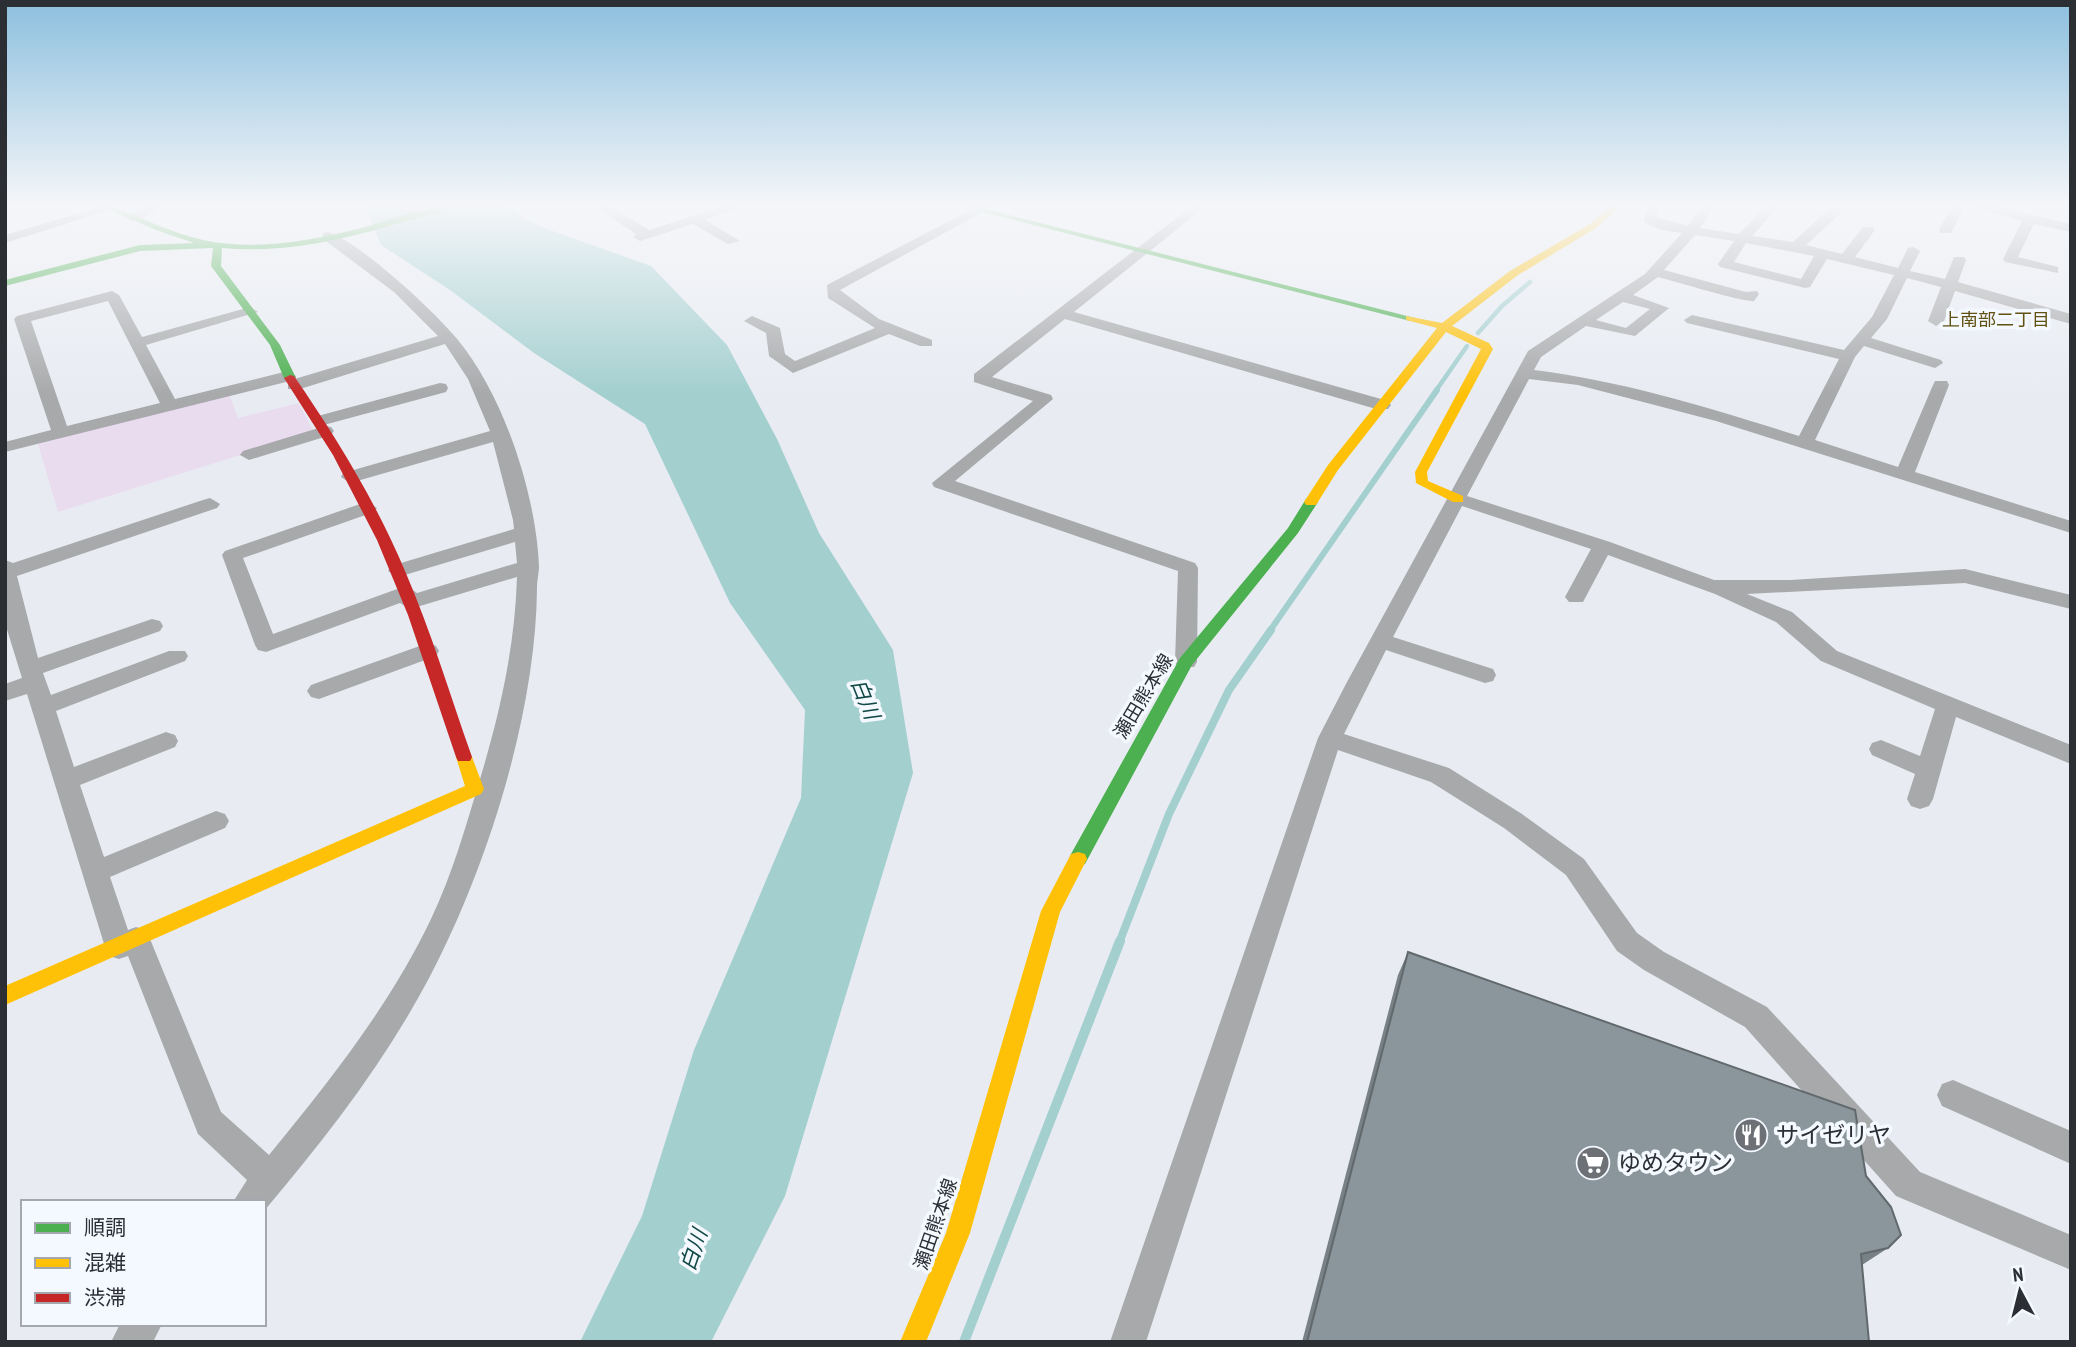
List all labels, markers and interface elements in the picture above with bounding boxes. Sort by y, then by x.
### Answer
district label: 上南部二丁目 [1942,308,2050,331]
street label: 瀬田熊本線 [1108,649,1178,743]
water label: 白川 [845,674,887,725]
restaurant icon: サイゼリヤ [1732,1116,1770,1154]
place label: サイゼリヤ [1776,1120,1891,1149]
supermarket icon: ゆめタウン [1574,1144,1612,1182]
place label: ゆめタウン [1618,1148,1733,1177]
street label: 瀬田熊本線 [908,1175,962,1273]
legend [21,1200,266,1326]
text: 順調 [84,1214,126,1241]
water label: 白川 [674,1224,714,1274]
text: 混雑 [84,1249,126,1276]
north arrow [1985,1256,2055,1326]
text: N [2011,1262,2024,1287]
text: 渋滞 [84,1284,126,1311]

